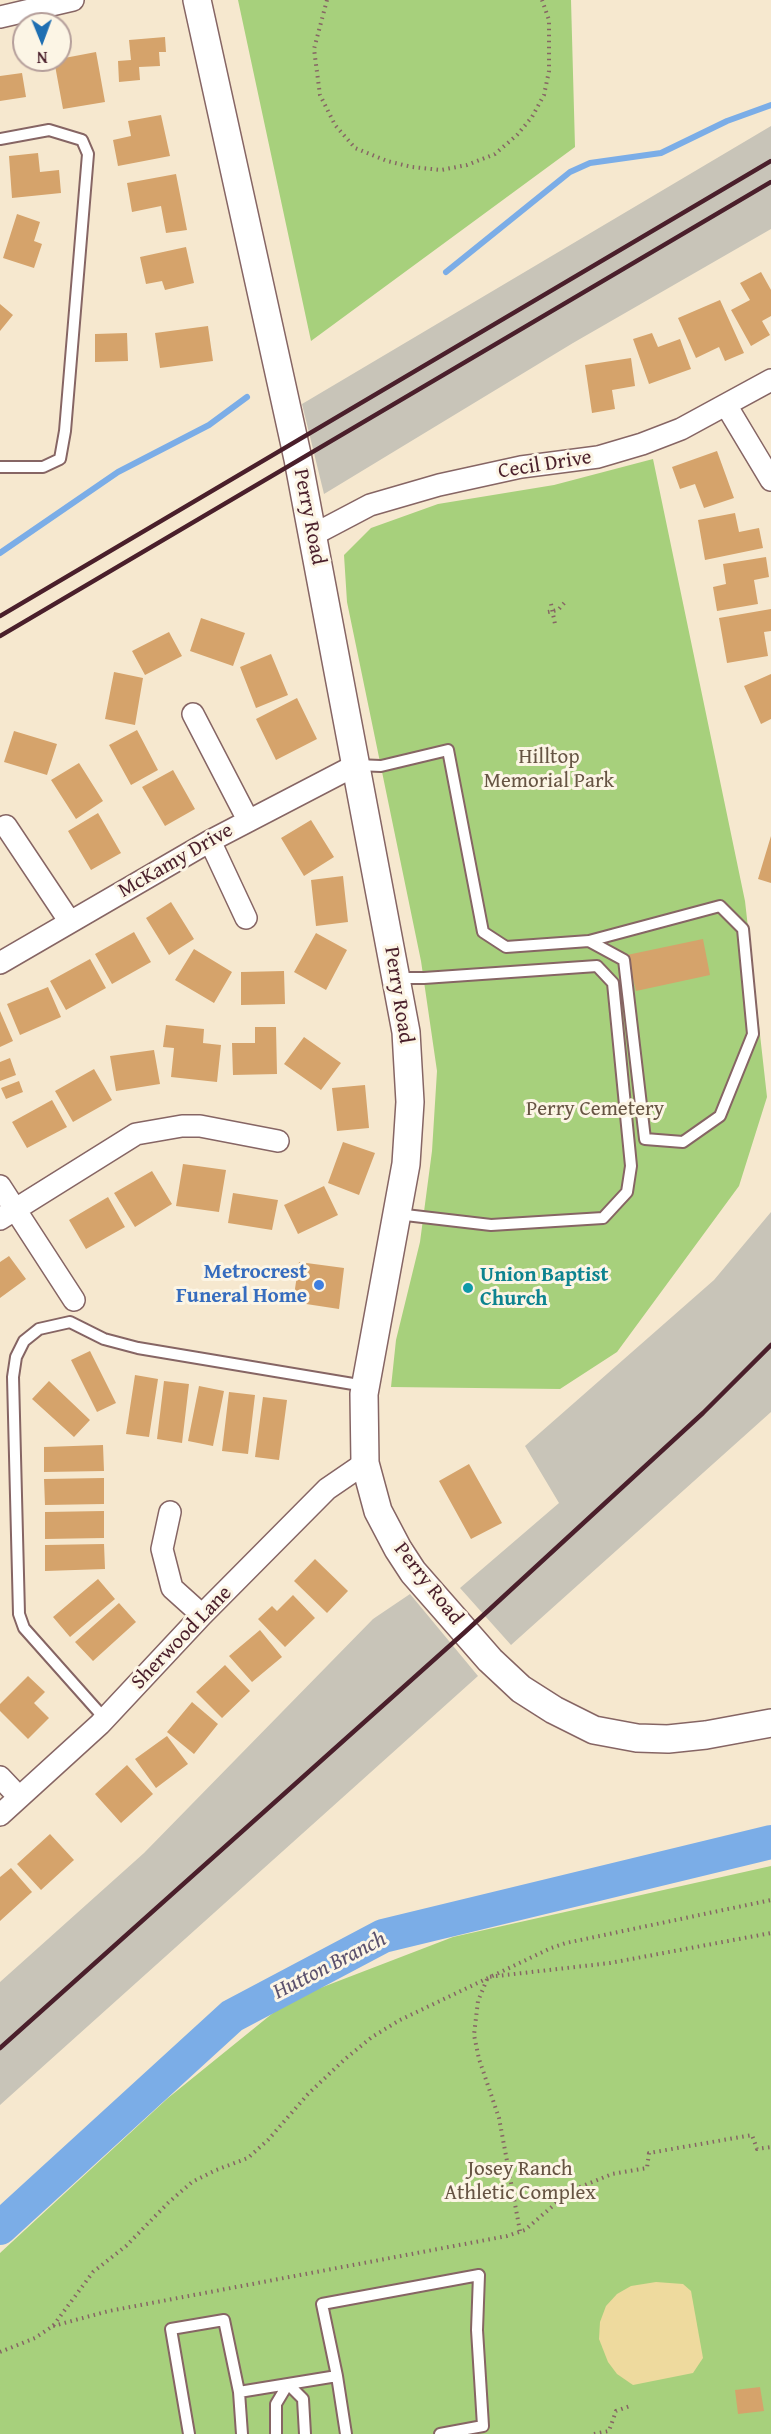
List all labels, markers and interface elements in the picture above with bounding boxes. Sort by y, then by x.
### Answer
north arrow [12,12,72,72]
text: N [37,46,48,70]
street label: Cecil Drive [497,445,593,485]
street label: Perry Road [287,467,331,567]
park label: Hilltop Memorial Park [484,745,614,795]
street label: McKamy Drive [114,818,238,904]
street label: Perry Road [378,945,418,1045]
park label: Perry Cemetery [526,1097,664,1123]
place label: Metrocrest Funeral Home [176,1260,307,1310]
place label: Union Baptist Church [480,1263,608,1313]
marker: Metrocrest Funeral Home [312,1278,326,1292]
marker: Union Baptist Church [461,1281,475,1295]
street label: Perry Road [388,1538,468,1630]
street label: Sherwood Lane [126,1581,238,1695]
water label: Hutton Branch [269,1926,391,2006]
park label: Josey Ranch Athletic Complex [444,2157,596,2207]

